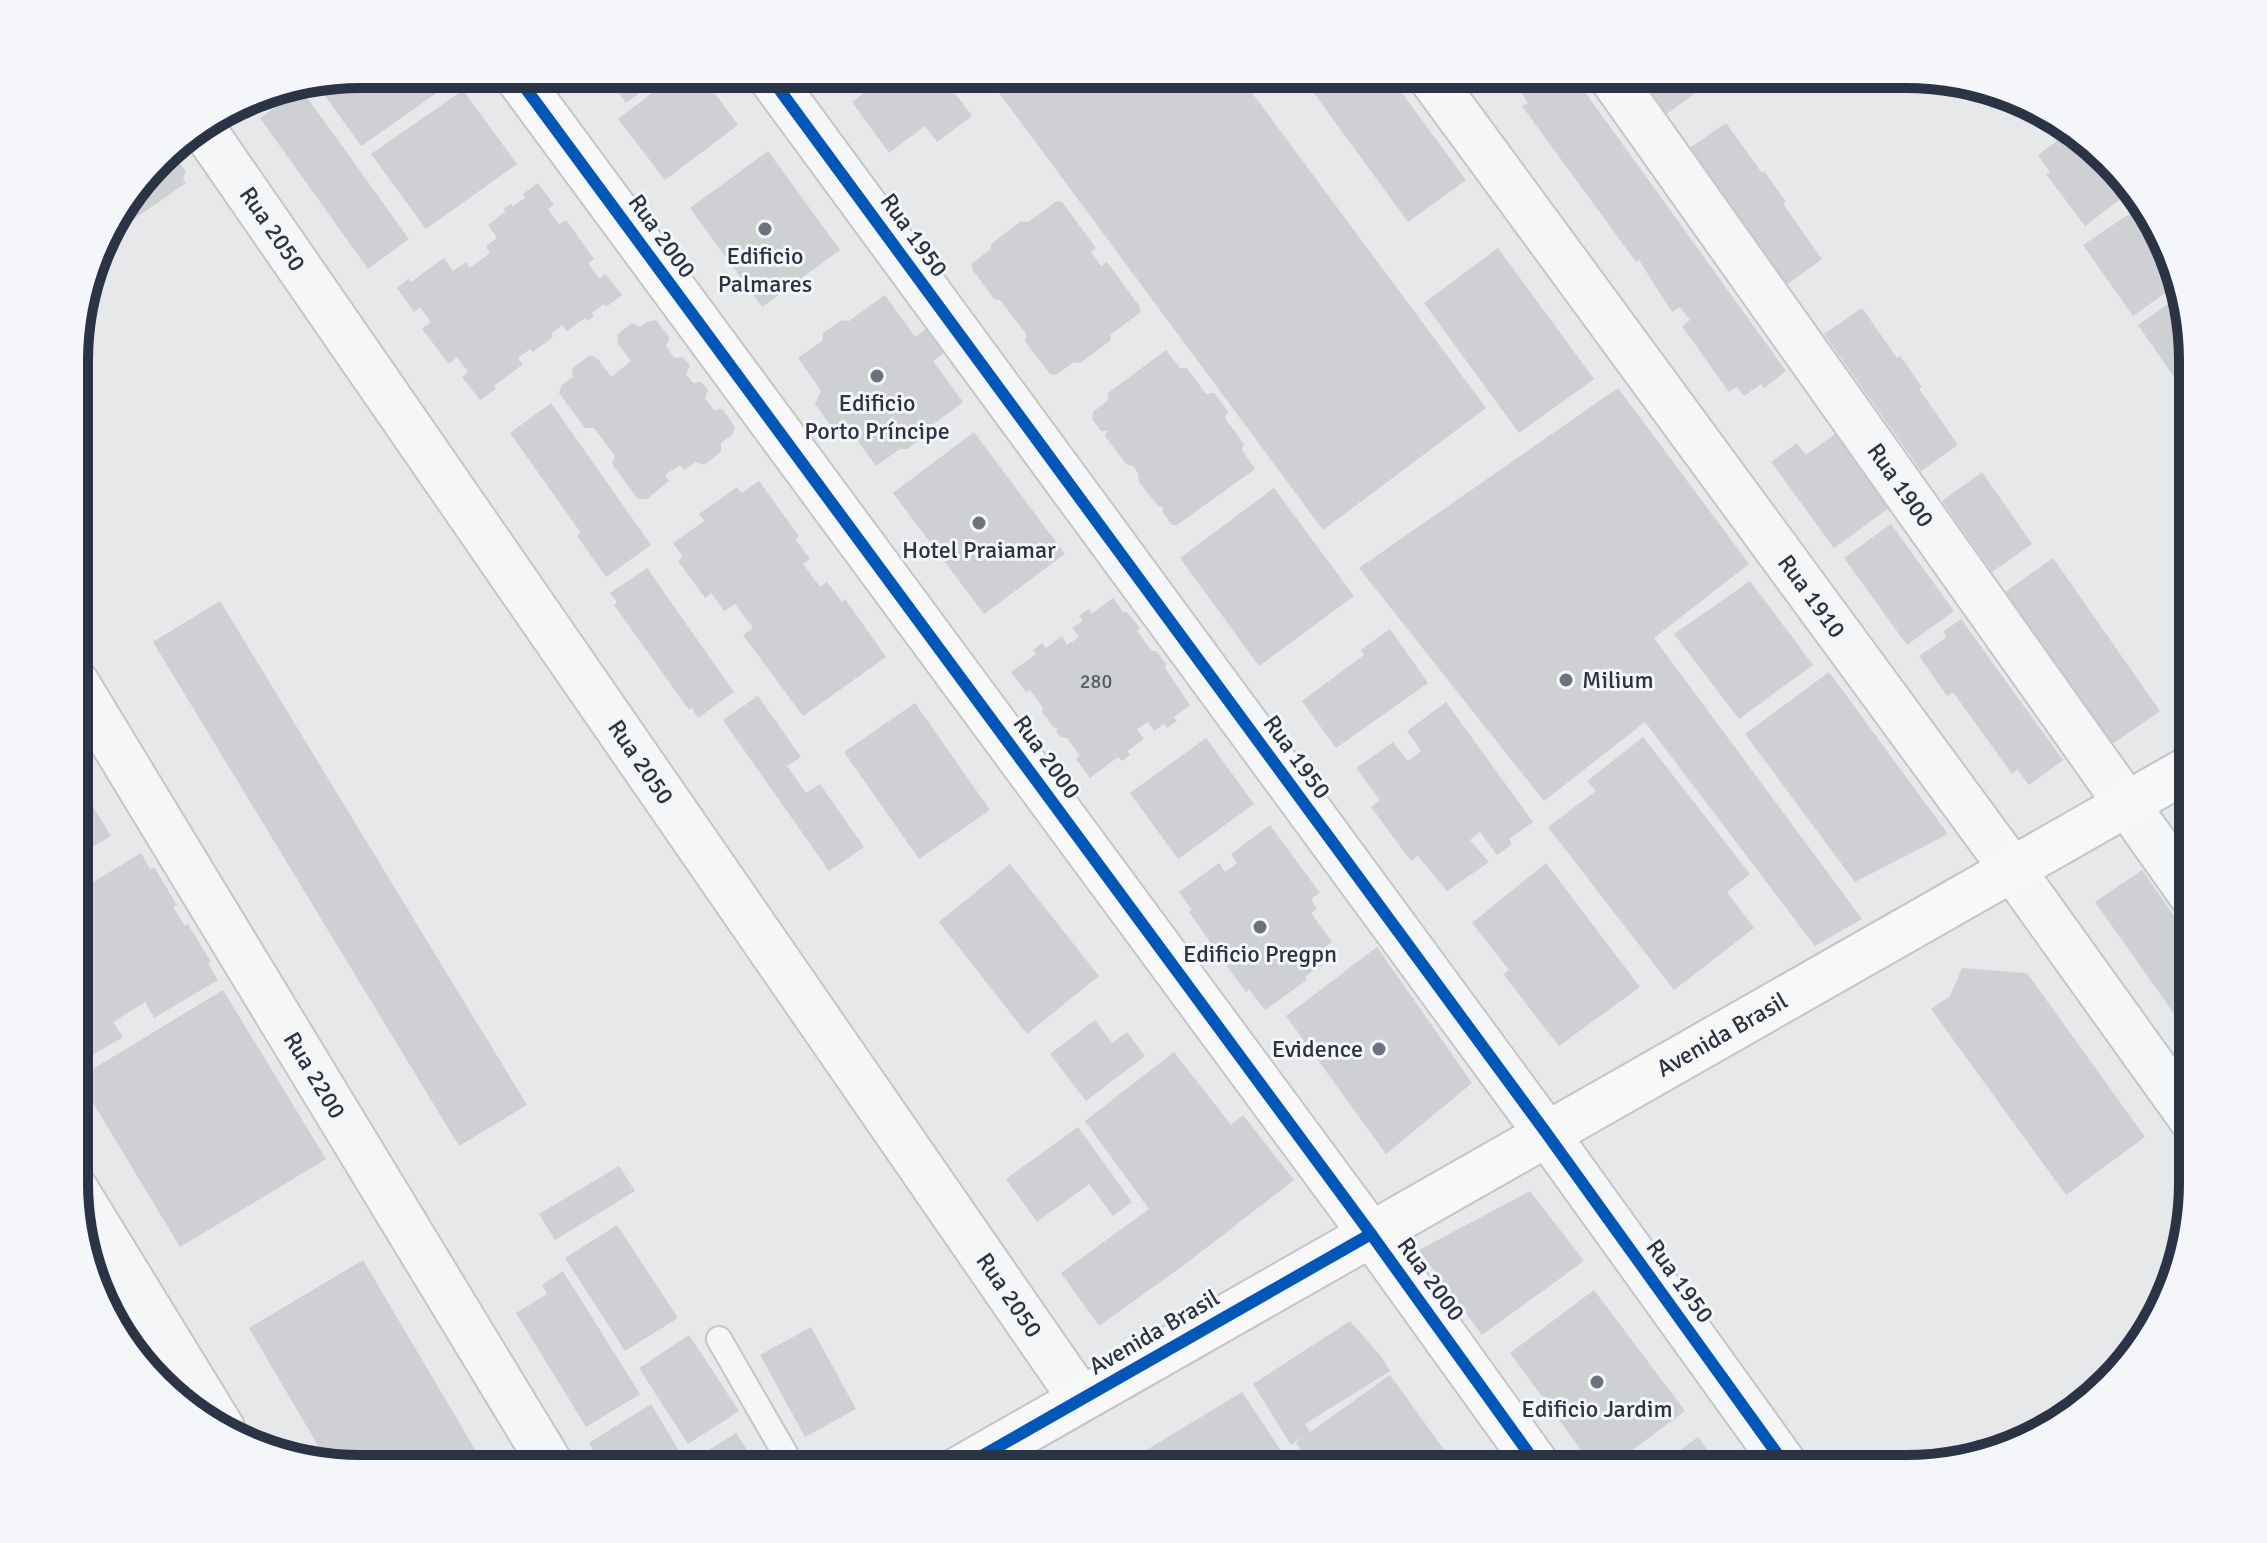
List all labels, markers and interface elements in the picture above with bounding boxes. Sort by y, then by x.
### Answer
street label: Rua 2050 [233,181,312,277]
street label: Rua 1950 [874,187,954,283]
street label: Rua 2000 [622,188,702,284]
marker: Edificio Palmares [756,220,774,238]
place label: Edificio Palmares [718,241,812,299]
marker: Edificio Porto Príncipe [868,367,886,385]
place label: Edificio Porto Príncipe [804,388,950,446]
street label: Rua 1900 [1860,437,1941,533]
marker: Hotel Praiamar [970,514,988,532]
place label: Hotel Praiamar [902,535,1056,565]
street label: Rua 1910 [1771,549,1852,644]
place label: Milium [1582,665,1654,695]
house number: 280 [1080,669,1112,694]
marker: Milium [1557,671,1575,689]
street label: Rua 2000 [1007,709,1087,805]
street label: Rua 1950 [1257,709,1337,805]
street label: Rua 2050 [601,714,681,810]
marker: Edificio Pregpn [1251,918,1269,936]
place label: Edificio Pregpn [1183,939,1337,969]
street label: Avenida Brasil [1651,985,1793,1084]
street label: Rua 2200 [277,1026,352,1124]
place label: Evidence [1272,1034,1363,1064]
marker: Evidence [1370,1040,1388,1058]
street label: Rua 2000 [1391,1231,1471,1327]
street label: Rua 1950 [1640,1233,1720,1329]
street label: Rua 2050 [970,1247,1049,1343]
street label: Avenida Brasil [1083,1283,1225,1381]
marker: Edificio Jardim [1588,1373,1606,1391]
place label: Edificio Jardim [1521,1394,1673,1424]

